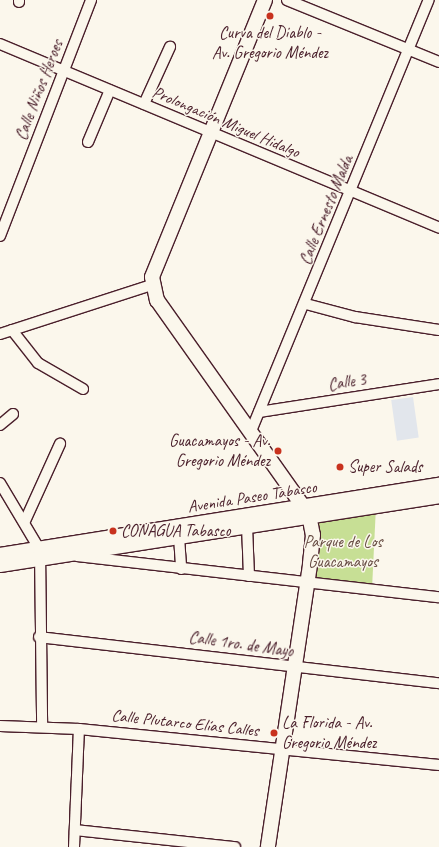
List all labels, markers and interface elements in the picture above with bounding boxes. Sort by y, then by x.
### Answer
marker: Curva del Diablo - Av. Gregorio Méndez [265,11,275,21]
place label: Curva del Diablo - Av. Gregorio Méndez [212,23,328,63]
street label: Calle Niños Heroes [10,37,68,143]
street label: Prolongación Miguel Hidalgo [149,82,303,162]
street label: Calle Ernesto Malda [295,152,357,268]
street label: Calle 3 [326,369,368,395]
place label: Guacamayos - Av. Gregorio Méndez [169,431,270,471]
marker: Guacamayos - Av. Gregorio Méndez [273,446,283,456]
place label: Super Salads [348,457,422,477]
marker: Super Salads [335,462,345,472]
street label: Avenida Paseo Tabasco [186,477,318,517]
place label: CONAGUA Tabasco [121,521,231,541]
marker: CONAGUA Tabasco [108,526,118,536]
park label: Parque de Los Guacamayos [304,532,382,572]
street label: Calle 1ro. de Mayo [187,627,295,661]
street label: Calle Plutarco Elías Calles [110,705,260,741]
place label: La Florida - Av. Gregorio Méndez [282,713,376,753]
marker: La Florida - Av. Gregorio Méndez [269,728,279,738]

